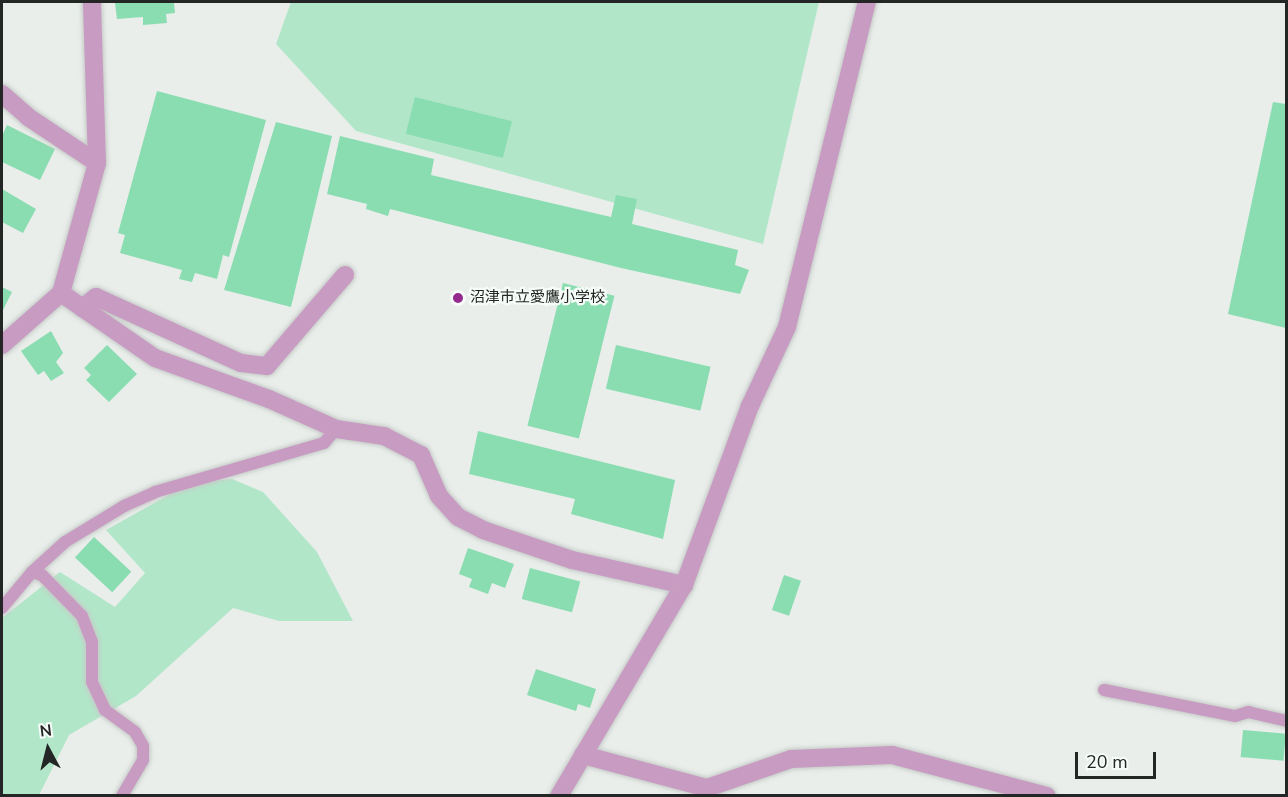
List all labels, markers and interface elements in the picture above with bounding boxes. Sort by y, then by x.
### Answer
place label: 沼津市立愛鷹小学校 [470,289,605,307]
marker: 沼津市立愛鷹小学校 [451,291,465,305]
north arrow [18,719,78,779]
text: N [39,719,53,743]
scale bar [1078,740,1159,778]
text: 20 m [1086,750,1128,774]

